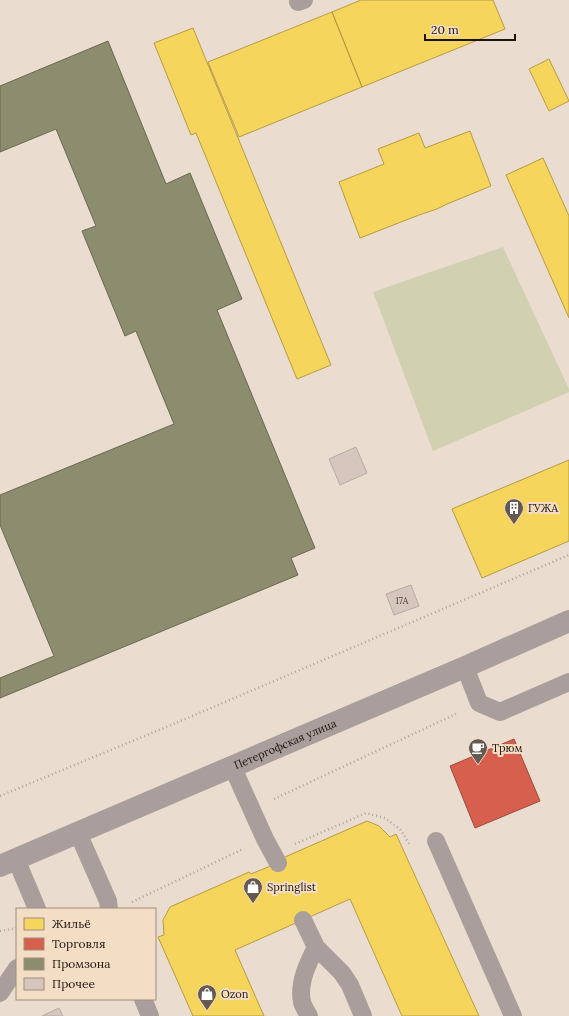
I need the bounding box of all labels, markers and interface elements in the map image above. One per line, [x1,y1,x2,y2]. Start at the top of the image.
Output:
scale bar [425,16,515,42]
text: 20 m [431,22,459,37]
building icon: ГУЖА [503,497,525,525]
place label: ГУЖА [528,501,559,515]
house number: 17А [396,595,409,606]
street label: Петергофская улица [232,716,339,772]
cafe icon: Трюм [467,737,489,765]
place label: Трюм [492,741,523,755]
shop icon: Springlist [242,876,264,904]
place label: Springlist [267,880,317,894]
legend [16,908,156,1000]
text: Жильё [52,916,91,931]
text: Торговля [52,936,105,951]
text: Промзона [52,956,110,971]
text: Прочее [52,976,95,991]
shop icon: Ozon [196,983,218,1011]
place label: Ozon [221,987,249,1001]

